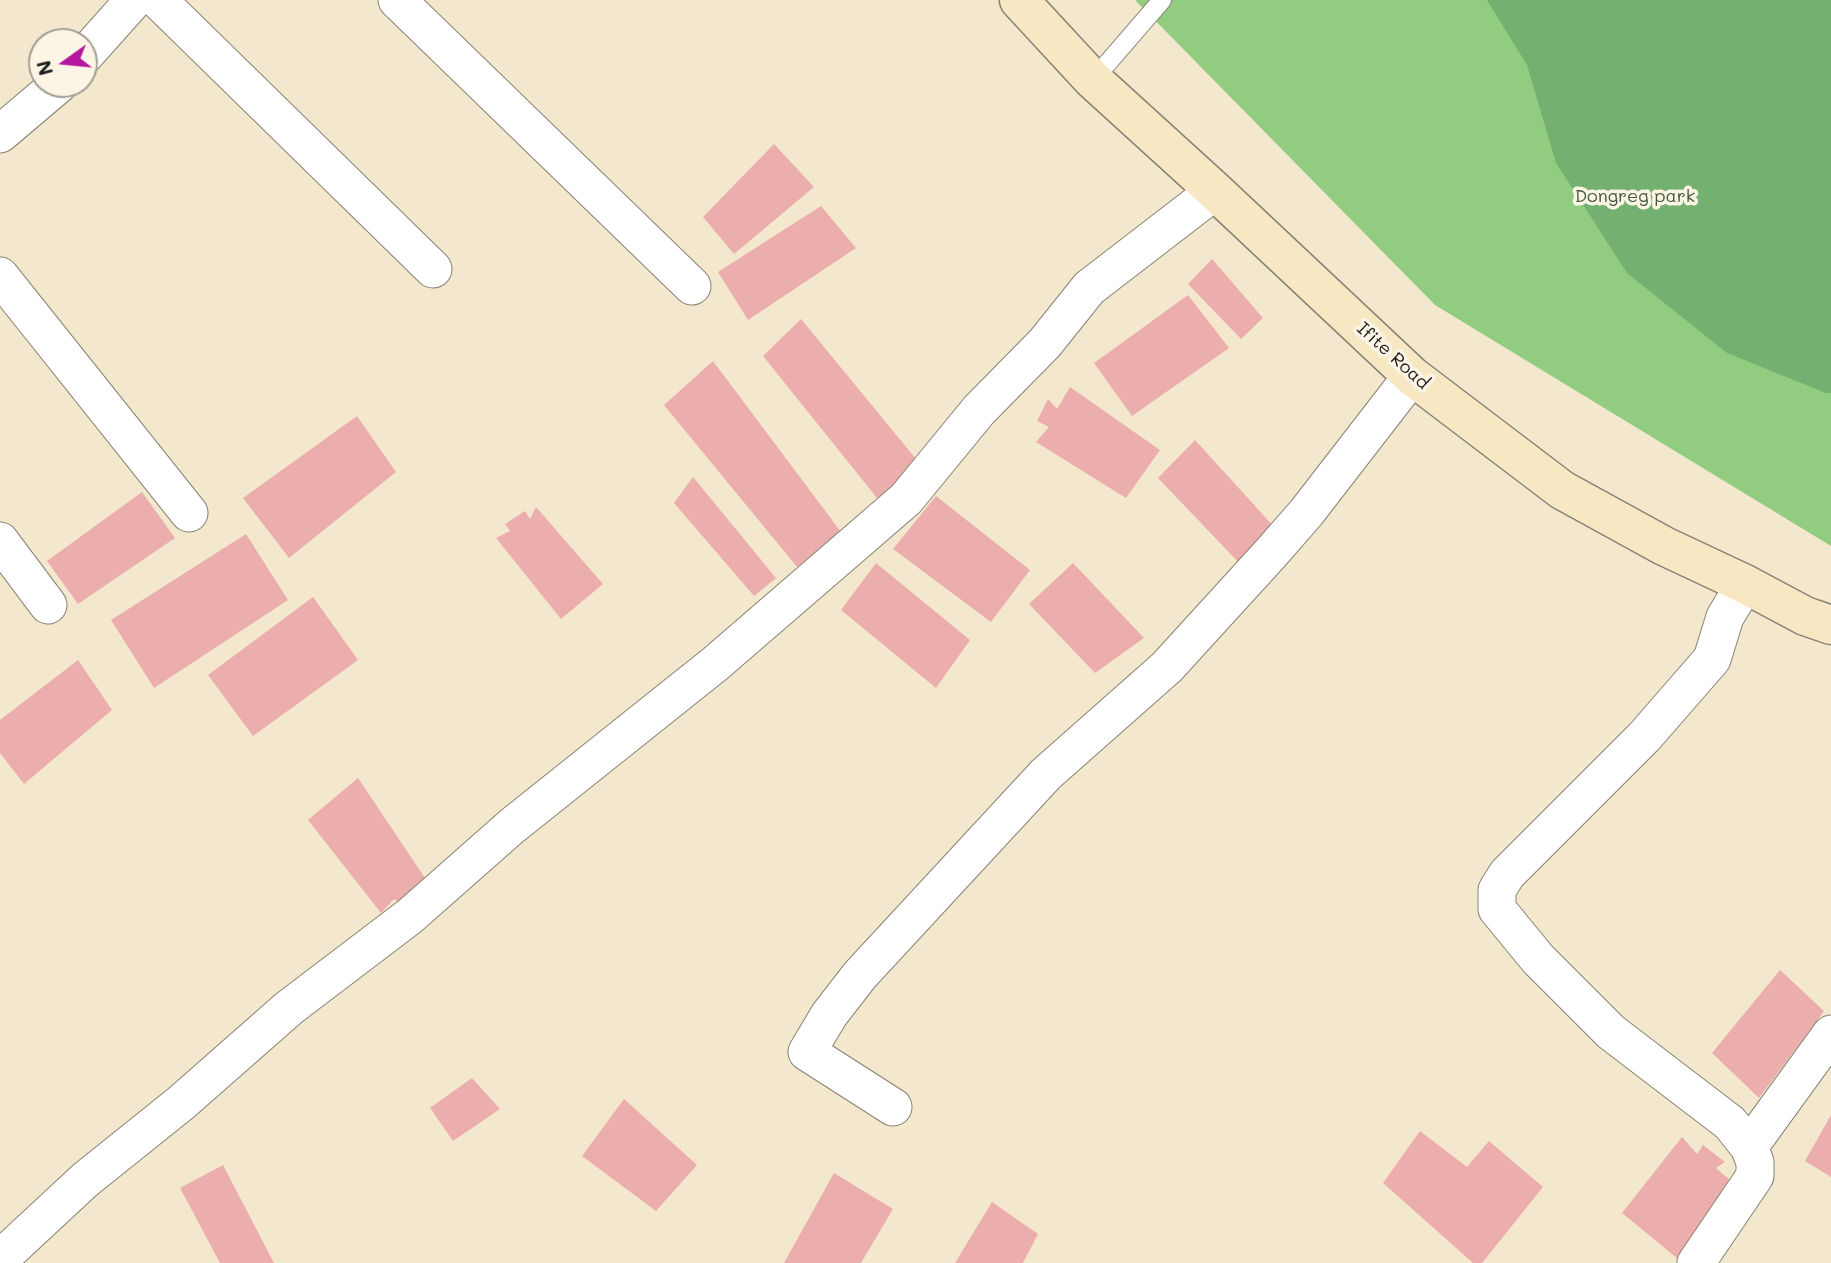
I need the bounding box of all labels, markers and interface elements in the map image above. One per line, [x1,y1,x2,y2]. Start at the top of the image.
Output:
north arrow [28,28,98,98]
text: N [30,58,58,78]
park label: Dongreg park [1575,185,1695,207]
street label: Ifite Road [1352,318,1434,394]

